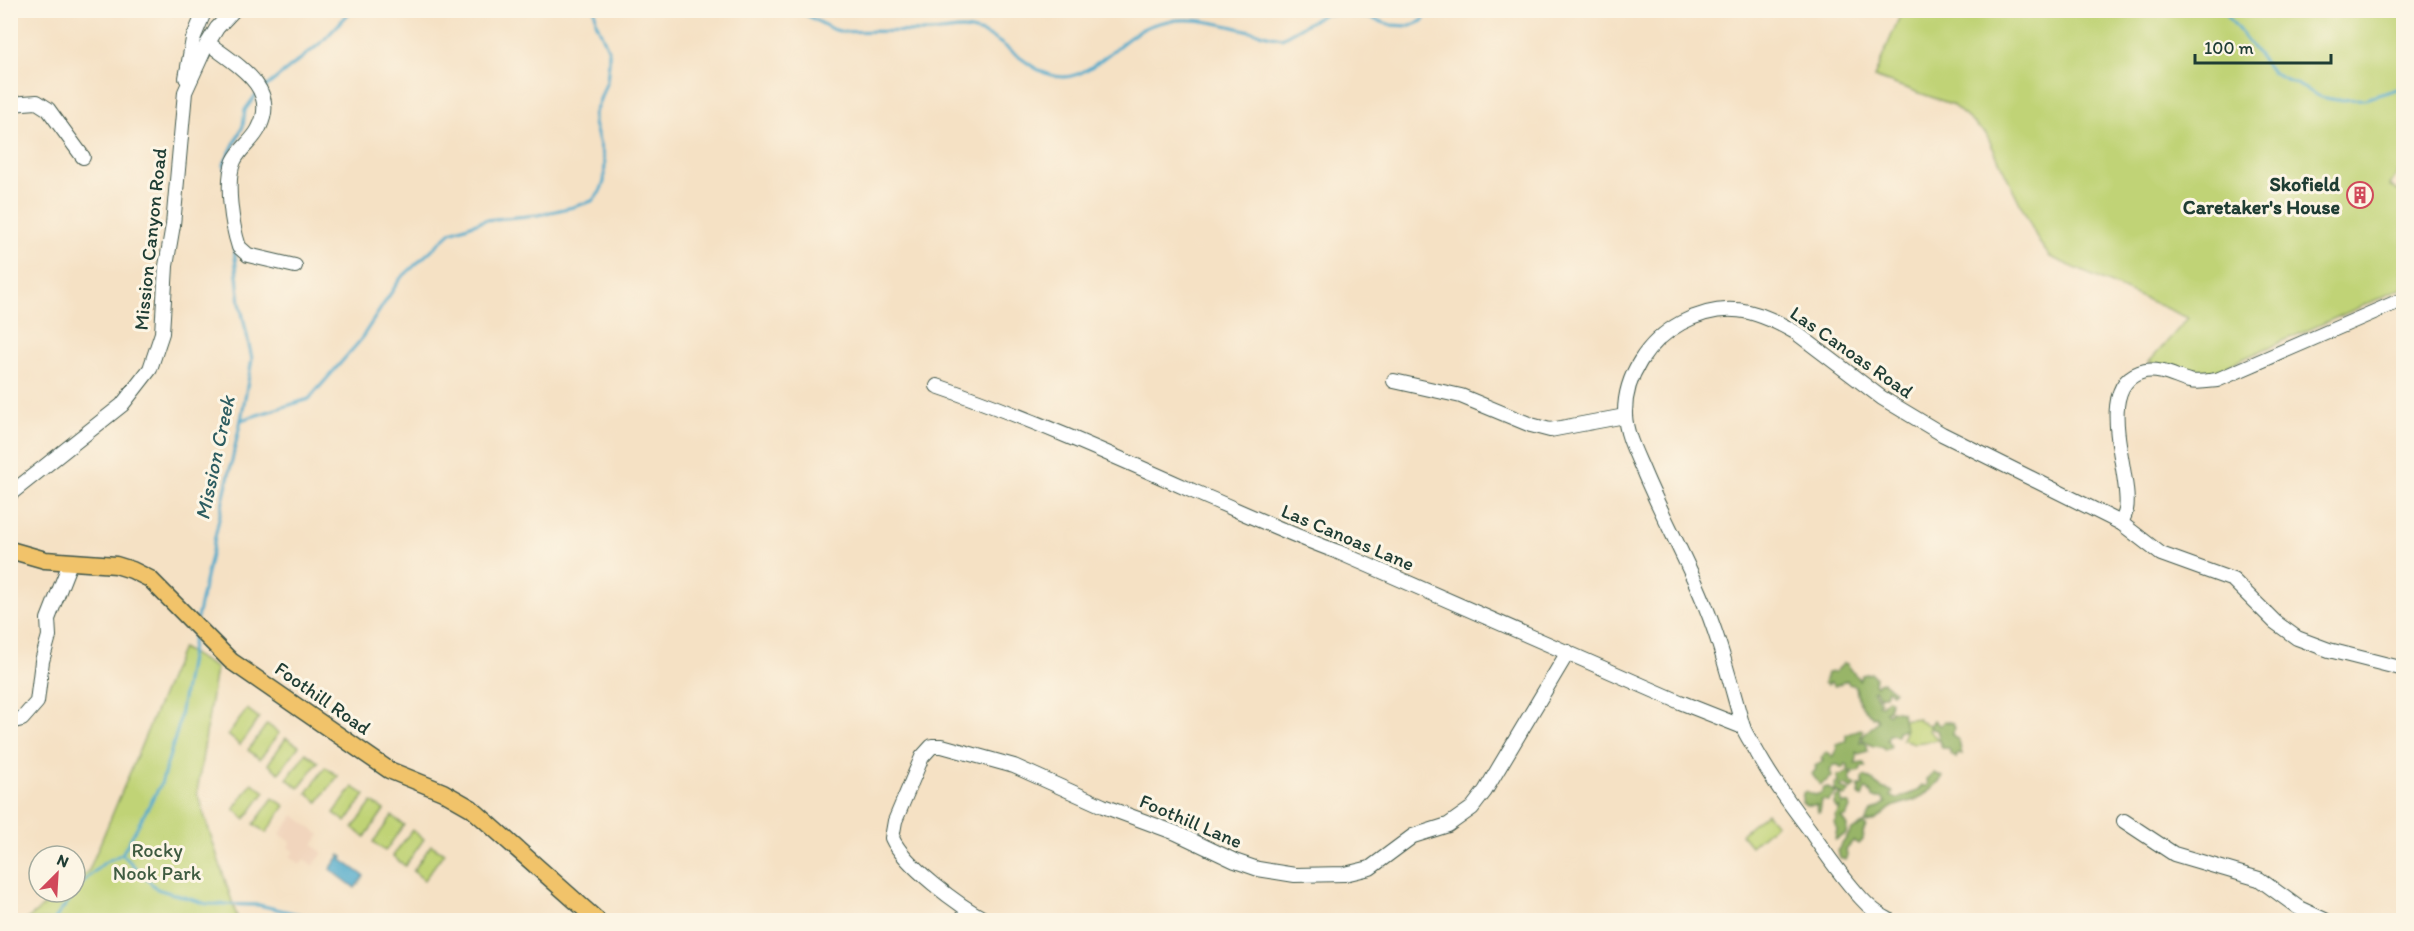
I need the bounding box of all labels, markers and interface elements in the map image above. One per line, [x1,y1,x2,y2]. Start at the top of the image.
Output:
scale bar [2195,27,2332,65]
text: 100 m [2204,37,2254,59]
street label: Mission Canyon Road [128,147,172,331]
place label: Skofield Caretaker's House [2183,172,2340,219]
building icon: Skofield Caretaker's House [2345,180,2375,210]
street label: Las Canoas Road [1786,301,1918,403]
water label: Mission Creek [189,393,240,522]
street label: Las Canoas Lane [1278,498,1418,576]
street label: Foothill Road [270,656,376,740]
street label: Foothill Lane [1136,789,1246,853]
park label: Rocky Nook Park [113,838,202,885]
north arrow [27,844,87,904]
text: N [54,850,72,872]

